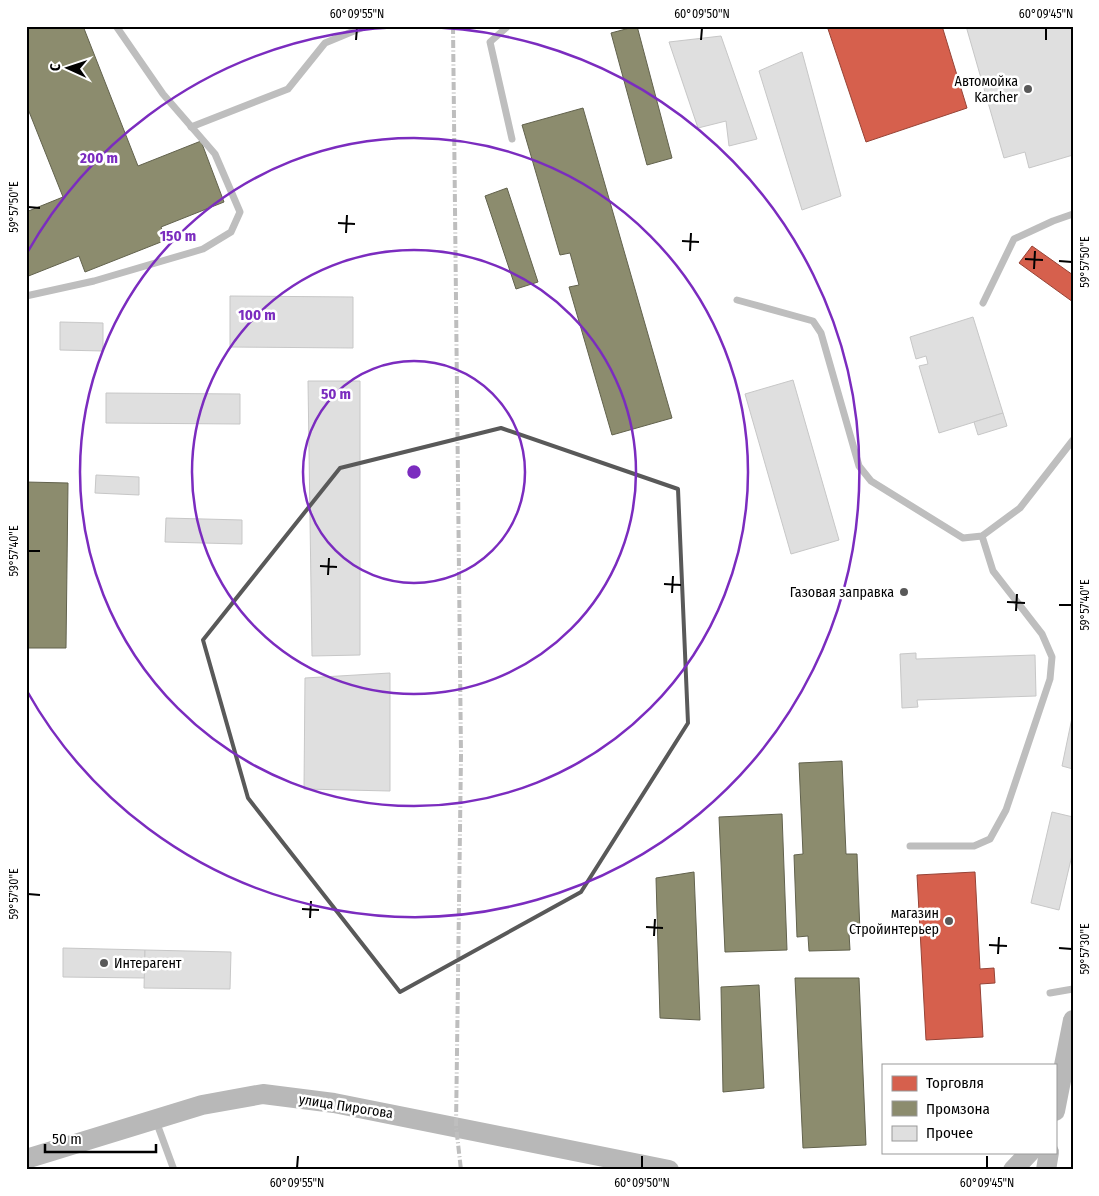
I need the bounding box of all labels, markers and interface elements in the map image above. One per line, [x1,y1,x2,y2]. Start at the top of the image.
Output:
text: 60°09'55"N [330,7,384,21]
text: 60°09'50"N [674,7,730,21]
text: 60°09'45"N [1019,7,1073,21]
north arrow [42,42,92,92]
text: С [47,63,64,71]
place label: Автомойка Karcher [955,73,1018,106]
marker: Автомойка Karcher [1022,83,1034,95]
text: 200 m [79,149,118,167]
text: 59°57'50"E [7,181,21,233]
text: 150 m [160,227,196,245]
text: 59°57'50"E [1078,236,1092,288]
text: 100 m [238,306,276,324]
text: 50 m [321,385,351,403]
centre of rings [405,463,423,481]
text: 59°57'40"E [7,525,21,577]
text: 59°57'40"E [1078,579,1092,631]
place label: Газовая заправка [790,584,894,601]
marker: Газовая заправка [898,586,910,598]
text: 59°57'30"E [7,868,21,920]
place label: магазин Стройинтерьер [849,905,939,938]
marker: магазин Стройинтерьер [943,915,955,927]
text: 59°57'30"E [1078,923,1092,975]
place label: Интерагент [114,955,182,972]
marker: Интерагент [98,957,110,969]
legend [882,1064,1056,1154]
text: Торговля [926,1074,984,1092]
street label: улица Пирогова [298,1091,394,1122]
text: Промзона [926,1100,990,1118]
scale bar [45,1121,156,1153]
text: Прочее [926,1124,973,1142]
text: 50 m [52,1130,82,1148]
text: 60°09'55"N [270,1176,324,1190]
text: 60°09'50"N [614,1176,670,1190]
text: 60°09'45"N [960,1176,1014,1190]

